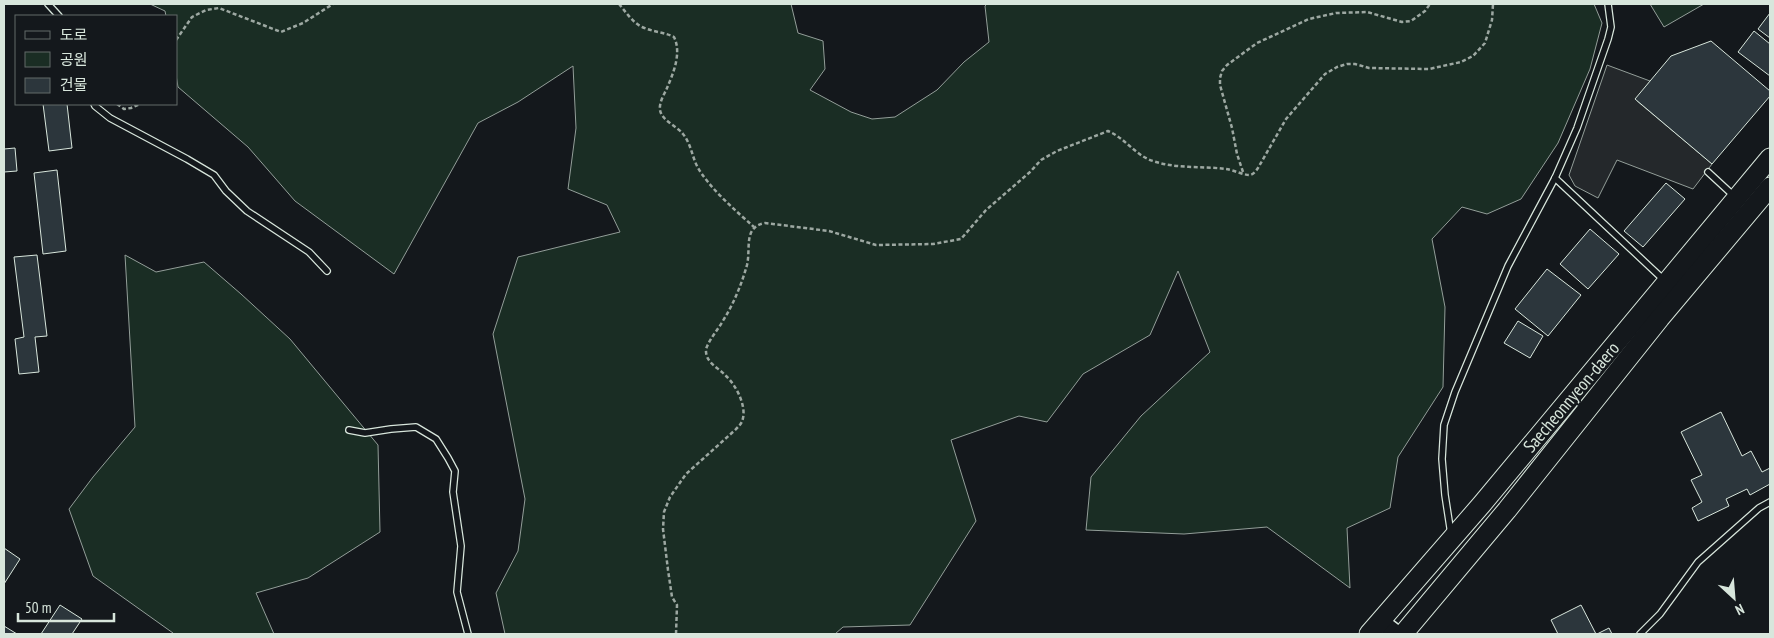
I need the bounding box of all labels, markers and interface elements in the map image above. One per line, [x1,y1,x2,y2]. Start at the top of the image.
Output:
legend [15,15,178,105]
text: 도로 [60,25,88,44]
text: 공원 [60,50,88,69]
text: 건물 [60,75,88,94]
street label: Saecheonnyeon-daero [1518,337,1624,457]
north arrow [1709,573,1759,623]
scale bar [18,590,114,622]
text: 50 m [25,598,51,617]
text: N [1732,600,1747,619]

